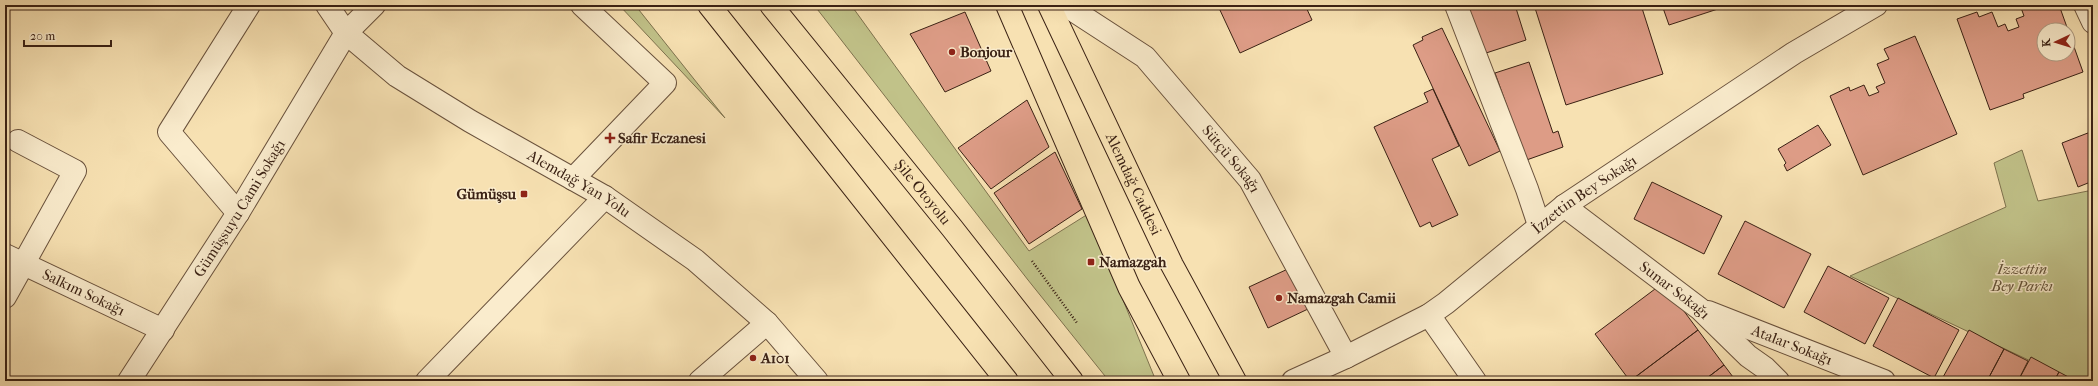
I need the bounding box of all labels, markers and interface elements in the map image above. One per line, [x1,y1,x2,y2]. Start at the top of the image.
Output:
scale bar [24,22,111,48]
north arrow [2036,22,2076,62]
text: 20 m [30,29,55,43]
text: K [2040,37,2053,47]
place label: Bonjour [960,43,1013,61]
marker: Bonjour [947,47,957,57]
street label: Sütçü Sokağı [1198,121,1264,196]
place label: Safir Eczanesi [618,129,707,147]
street label: Alemdağ Caddesi [1101,129,1166,238]
marker: Safir Eczanesi [605,133,615,143]
street label: Gümüşsuyu Cami Sokağı [190,136,289,280]
street label: Alemdağ Yan Yolu [523,146,634,221]
street label: İzzettin Bey Sokağı [1528,151,1640,238]
street label: Şile Otoyolu [891,156,955,229]
place label: Gümüşsu [457,185,516,204]
marker: Gümüşsu [519,189,529,199]
place label: Namazgah [1099,253,1167,271]
marker: Namazgah [1086,257,1096,267]
street label: Sunar Sokağı [1636,257,1714,323]
park label: İzzettin Bey Parkı [1990,260,2053,295]
street label: Salkım Sokağı [40,265,128,320]
place label: Namazgah Camii [1287,289,1397,307]
marker: Namazgah Camii [1274,293,1284,303]
street label: Atalar Sokağı [1748,321,1835,369]
place label: A101 [760,349,790,367]
marker: A101 [748,353,758,363]

